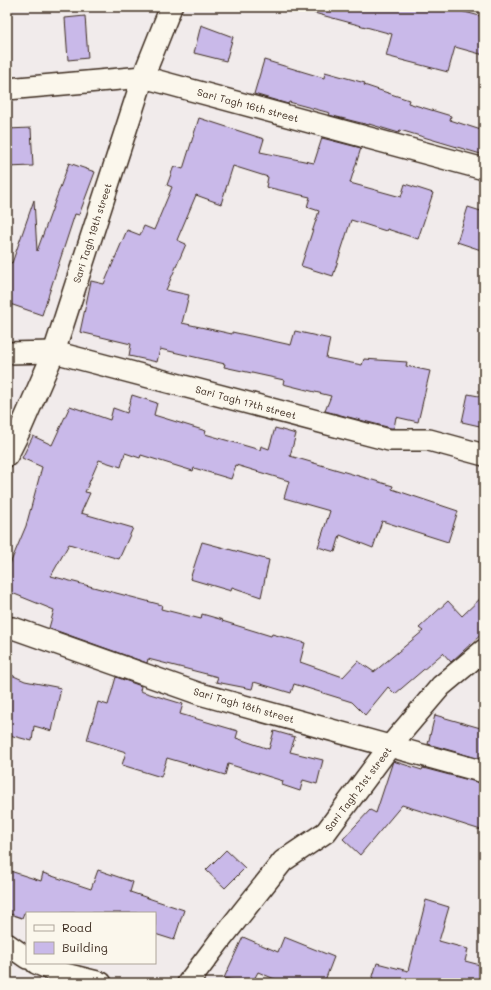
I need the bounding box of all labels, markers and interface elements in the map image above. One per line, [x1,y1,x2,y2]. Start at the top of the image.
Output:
street label: Sari Tagh 16th street [196,85,300,125]
street label: Sari Tagh 19th street [69,181,115,285]
street label: Sari Tagh 17th street [194,382,298,422]
street label: Sari Tagh 18th street [192,684,296,726]
street label: Sari Tagh 21st street [321,744,395,834]
legend [26,912,156,964]
text: Road [62,919,92,935]
text: Building [62,939,108,955]

